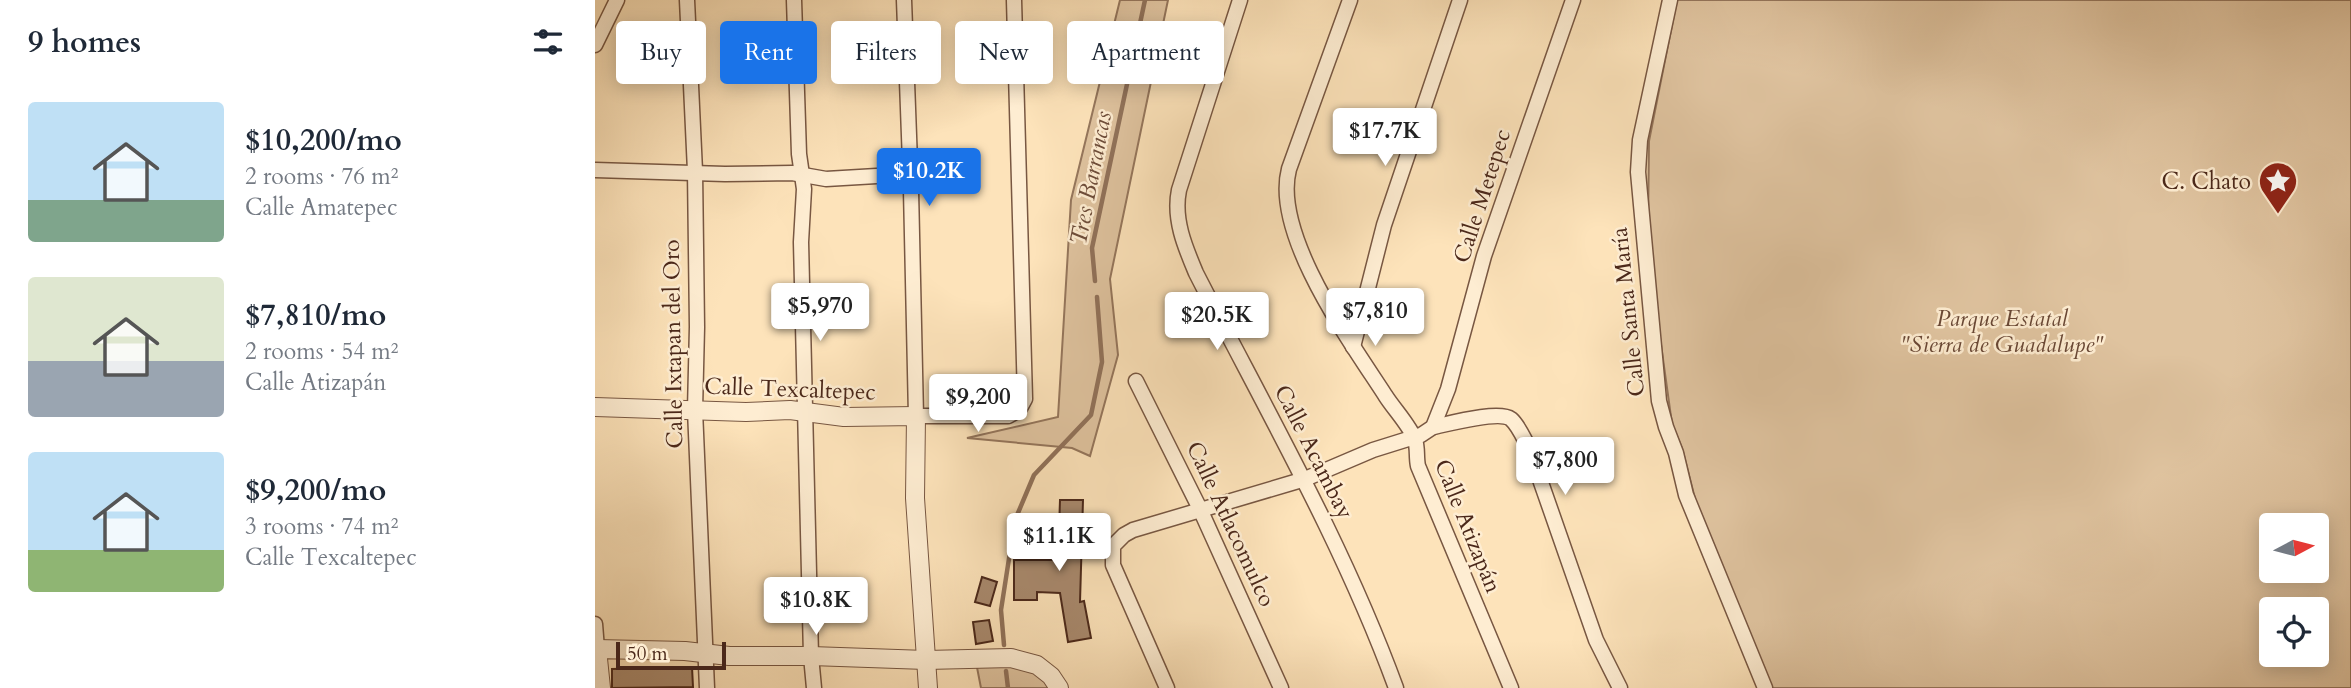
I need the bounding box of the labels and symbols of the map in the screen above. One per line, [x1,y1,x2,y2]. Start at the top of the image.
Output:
water label: Tres Barrancas [1062,108,1120,248]
pin: $17.7K [1328,108,1442,168]
street label: Calle Metepec [1446,125,1518,267]
pin: $10.2K [872,148,986,208]
place icon: C. Chato [2257,160,2299,215]
place label: C. Chato [2162,166,2251,197]
street label: Calle Santa María [1604,226,1652,398]
street label: Calle Ixtapan del Oro [656,239,690,449]
pin: $5,970 [763,284,877,343]
pin: $7,810 [1318,288,1432,348]
pin: $20.5K [1160,292,1274,352]
park label: Parque Estatal "Sierra de Guadalupe" [1901,303,2104,360]
street label: Calle Texcaltepec [704,371,876,407]
pin: $9,200 [921,374,1035,434]
street label: Calle Acambay [1267,380,1361,524]
street label: Calle Atlacomulco [1179,436,1283,612]
pin: $7,800 [1508,438,1622,497]
street label: Calle Atizapán [1427,455,1509,597]
north arrow [2259,513,2329,583]
pin: $11.1K [1002,514,1116,573]
pin: $10.8K [759,578,873,637]
scale bar [616,639,726,671]

